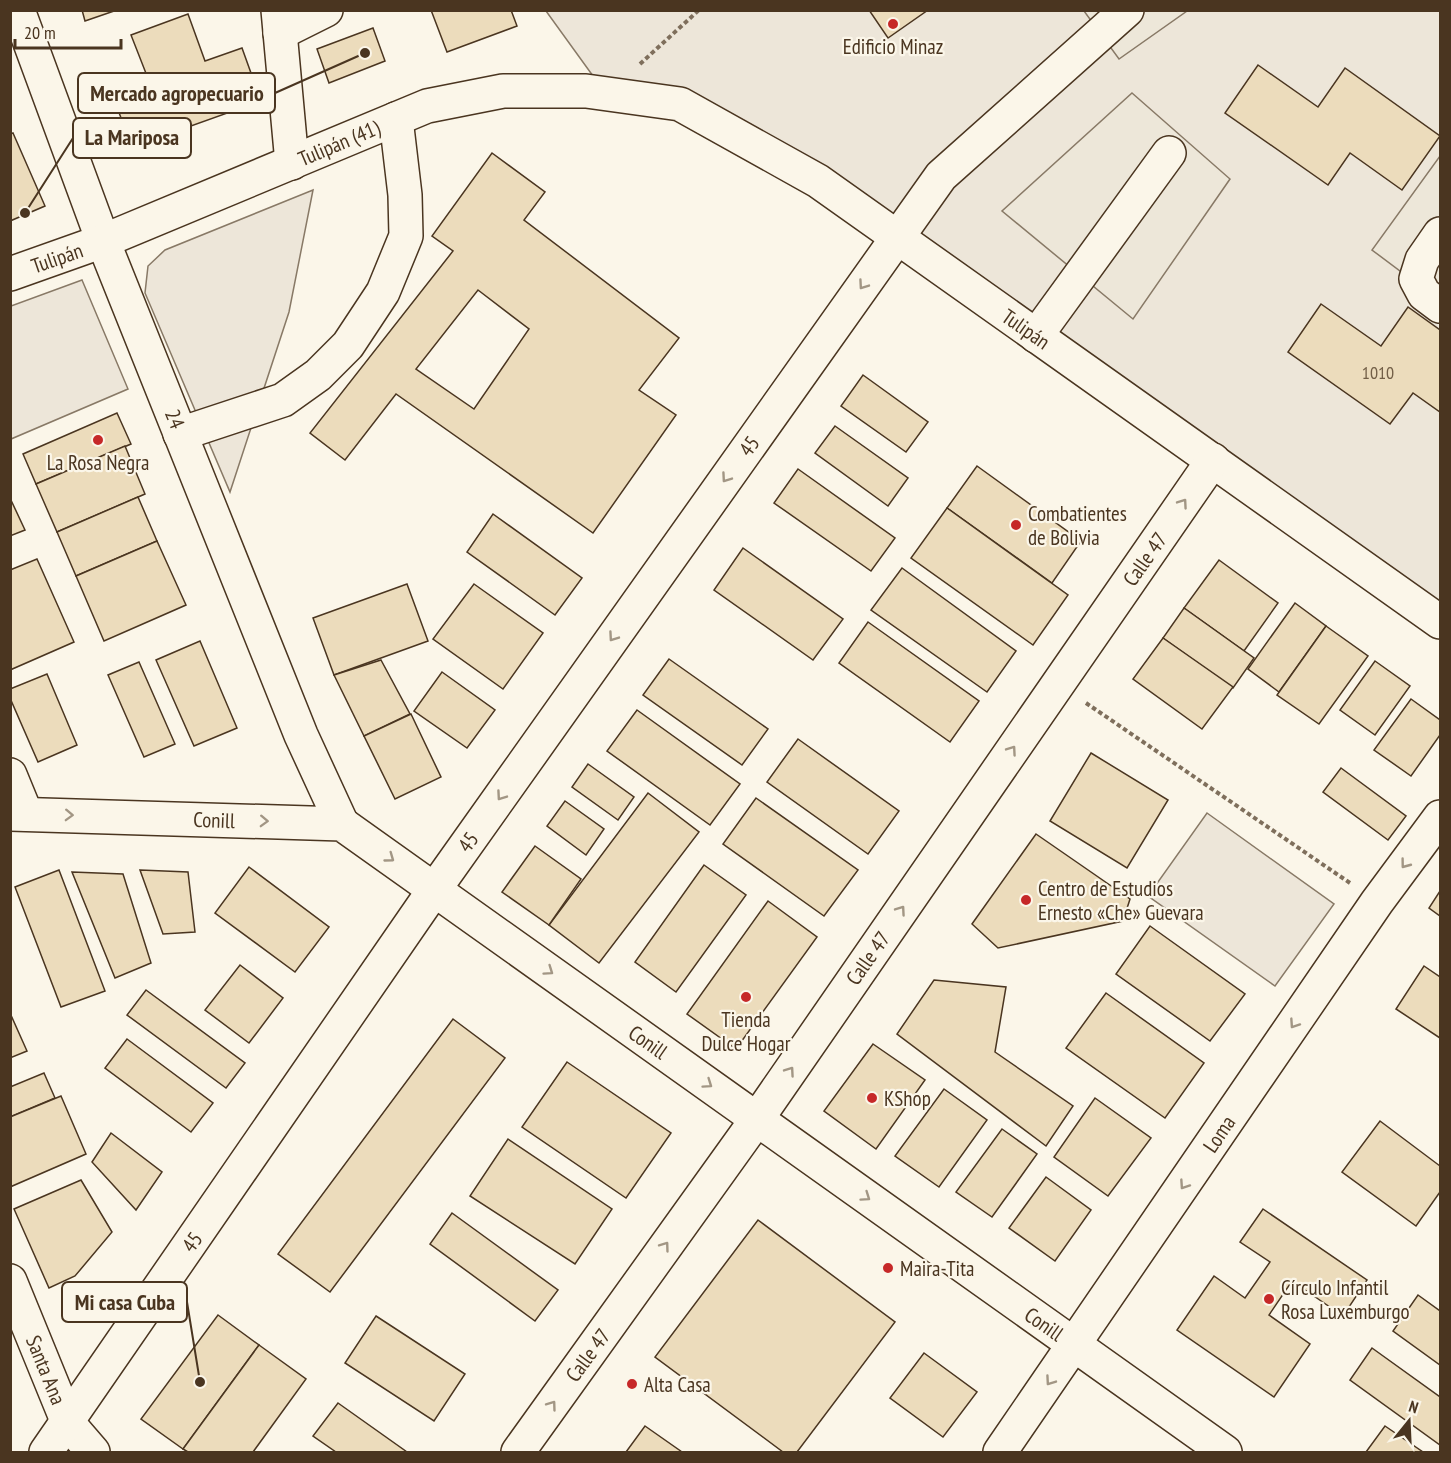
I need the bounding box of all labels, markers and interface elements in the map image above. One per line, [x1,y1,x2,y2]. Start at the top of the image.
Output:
scale bar [15,12,122,50]
marker: Edificio Minaz [886,17,900,31]
text: 20 m [24,21,56,44]
place label: Edificio Minaz [843,33,943,60]
callout: Mercado agropecuario [78,73,275,113]
text: Mercado agropecuario [90,79,264,107]
street label: Tulipán (41) [294,114,384,172]
callout: La Mariposa [73,118,191,158]
text: La Mariposa [85,123,179,151]
street label: Tulipán [28,237,86,279]
one-way arrow [859,278,870,289]
street label: Tulipán [997,303,1055,355]
house number: 1010 [1362,361,1394,384]
street label: 24 [159,405,191,433]
street label: 45 [733,431,765,461]
marker: La Rosa Negra [91,433,105,447]
place label: La Rosa Negra [47,449,149,476]
one-way arrow [722,472,733,483]
one-way arrow [1176,499,1187,510]
place label: Combatientes de Bolivia [1028,500,1127,551]
marker: Combatientes de Bolivia [1009,518,1023,532]
street label: Calle 47 [1117,527,1173,591]
one-way arrow [609,631,620,642]
one-way arrow [1005,746,1016,757]
one-way arrow [497,790,508,801]
street label: Conill [193,806,235,834]
one-way arrow [64,809,73,821]
one-way arrow [259,815,268,828]
street label: 45 [452,827,484,857]
one-way arrow [383,851,394,862]
one-way arrow [1402,857,1413,868]
place label: Centro de Estudios Ernesto «Che» Guevara [1038,875,1204,926]
marker: Centro de Estudios Ernesto «Che» Guevara [1019,893,1033,907]
one-way arrow [894,906,905,917]
street label: Calle 47 [840,926,896,990]
one-way arrow [542,964,553,975]
marker: Tienda Dulce Hogar [739,990,753,1004]
place label: Tienda Dulce Hogar [702,1006,791,1057]
one-way arrow [1290,1017,1301,1028]
street label: Conill [623,1019,673,1065]
one-way arrow [783,1066,794,1077]
one-way arrow [701,1077,712,1088]
place label: KShop [884,1085,931,1112]
marker: KShop [865,1091,879,1105]
street label: Loma [1197,1110,1241,1158]
one-way arrow [1180,1178,1191,1189]
one-way arrow [860,1190,871,1201]
street label: 45 [176,1227,208,1257]
one-way arrow [658,1242,669,1253]
place label: Maira-Tita [900,1255,974,1282]
marker: Maira-Tita [881,1261,895,1275]
place label: Círculo Infantil Rosa Luxemburgo [1281,1274,1410,1325]
callout: Mi casa Cuba [62,1282,187,1322]
text: Mi casa Cuba [75,1288,175,1316]
marker: Círculo Infantil Rosa Luxemburgo [1262,1292,1276,1306]
street label: Conill [1019,1301,1069,1347]
street label: Calle 47 [560,1323,616,1387]
street label: Santa Ana [20,1331,72,1409]
place label: Alta Casa [644,1371,711,1398]
one-way arrow [1046,1374,1057,1385]
marker: Alta Casa [625,1377,639,1391]
north arrow [1379,1391,1439,1451]
text: N [1406,1396,1421,1418]
one-way arrow [545,1400,556,1411]

